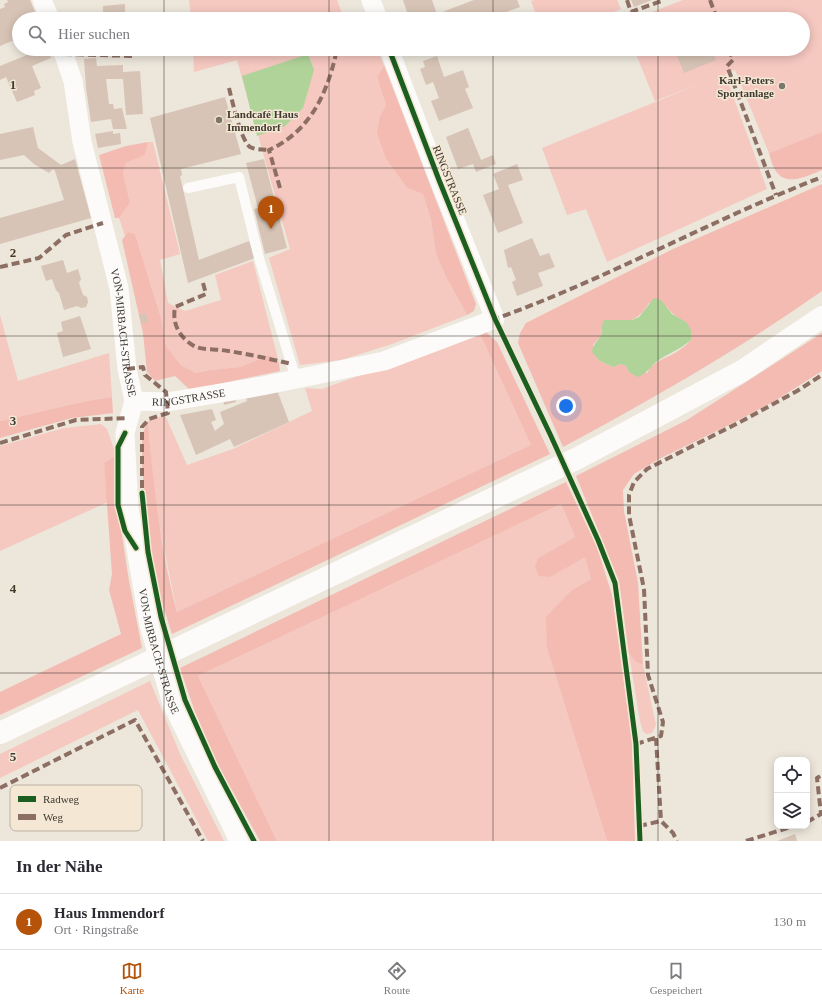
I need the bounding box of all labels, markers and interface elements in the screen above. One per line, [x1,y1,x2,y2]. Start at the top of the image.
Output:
search box [12,12,810,56]
icon: search [26,23,48,45]
text: Hier suchen [58,26,130,42]
place label: Karl-Peters Sportanlage [717,74,775,99]
text: 1 [10,77,16,92]
marker: Karl-Peters Sportanlage [777,81,787,91]
place label: Landcafé Haus Immendorf [227,108,299,133]
marker: Landcafé Haus Immendorf [214,115,224,125]
street label: RINGSTRASSE [431,143,470,217]
pin: 1 [258,196,284,229]
text: 2 [10,245,16,260]
street label: VON-MIRBACH-STRASSE [108,267,139,398]
street label: RINGSTRASSE [152,386,226,408]
your location [556,396,576,416]
text: 3 [10,413,17,428]
text: 4 [10,581,17,596]
street label: VON-MIRBACH-STRASSE [137,587,182,716]
text: 5 [10,749,17,764]
map controls [774,757,810,829]
button: locate [774,757,810,793]
legend [10,785,142,831]
text: Radweg [43,793,80,805]
button: layers [774,793,810,829]
text: Weg [43,811,63,823]
text: In der Nähe [16,857,103,876]
text: Haus Immendorf [54,905,164,921]
text: 1 [26,914,32,929]
text: 130 m [773,914,806,929]
text: Ort · Ringstraße [54,922,138,937]
tab: Karte [120,960,144,996]
tab: Route [384,960,410,996]
tab: Gespeichert [650,960,702,996]

